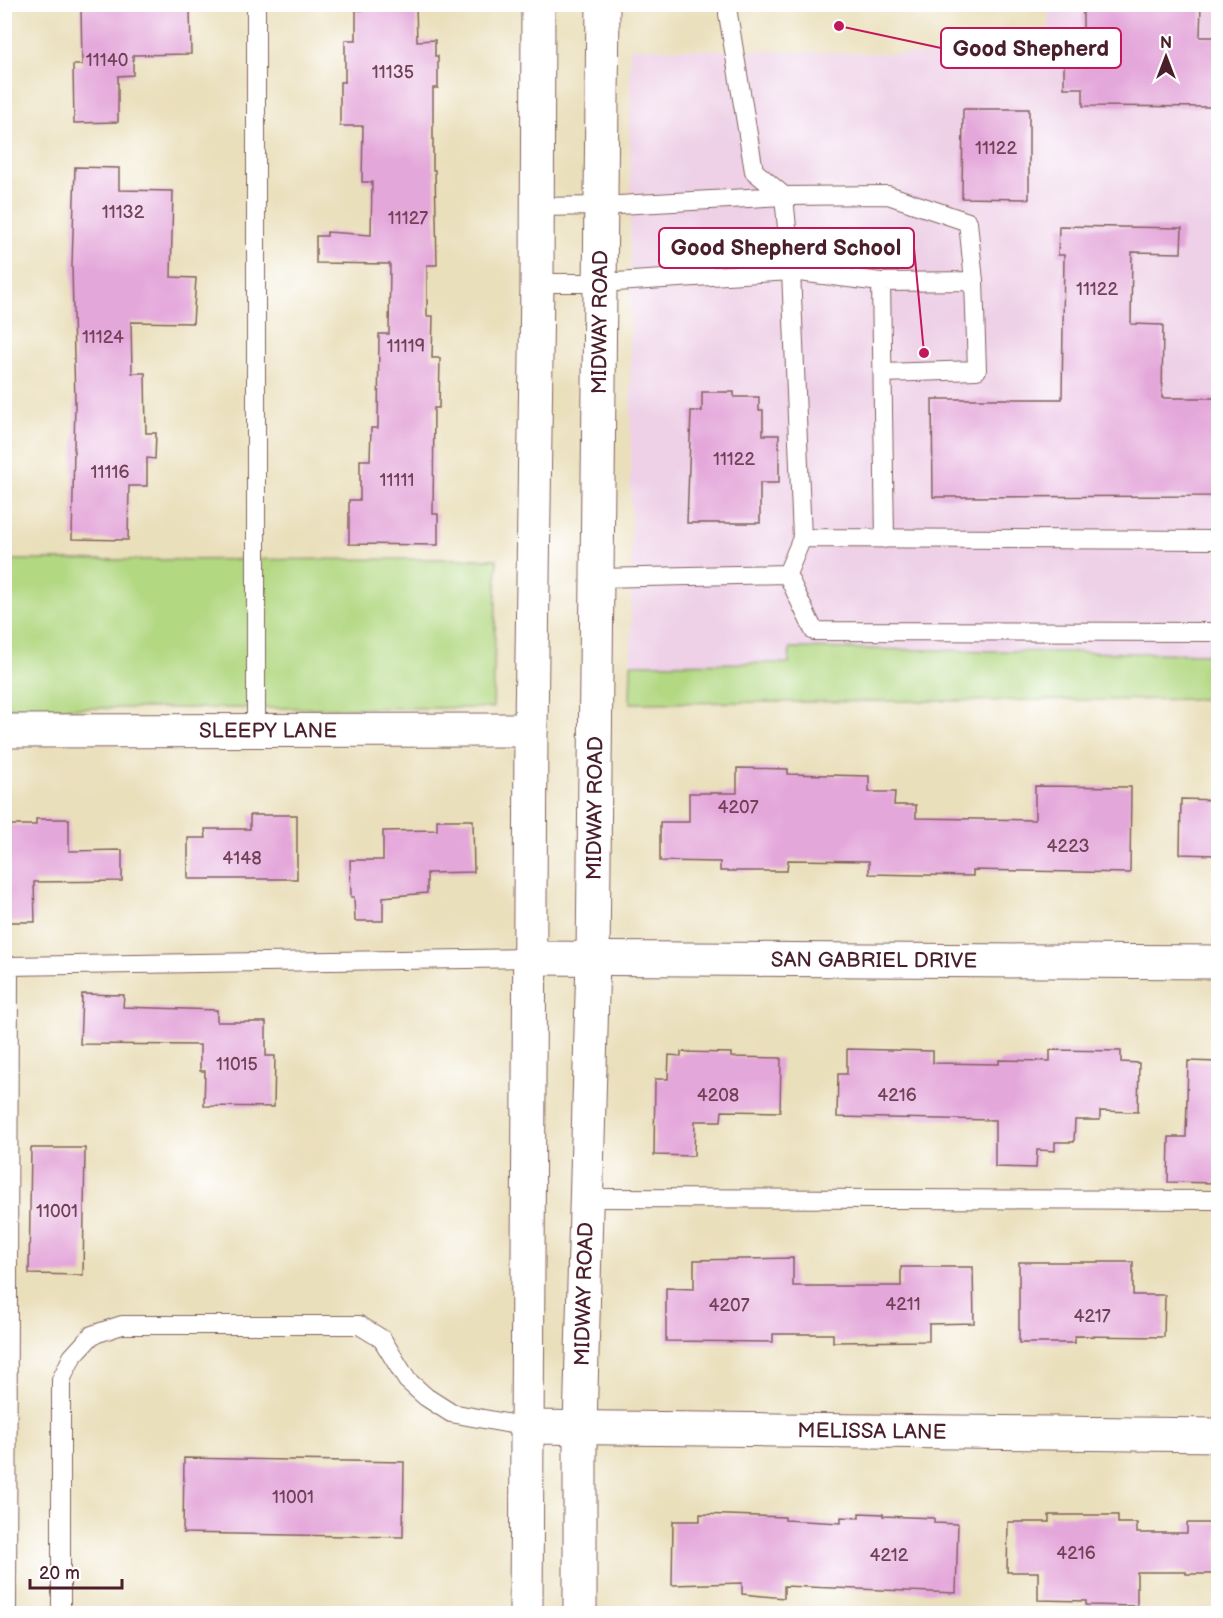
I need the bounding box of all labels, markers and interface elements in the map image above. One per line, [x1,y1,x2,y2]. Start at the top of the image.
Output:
north arrow [1136,27,1196,87]
callout: Good Shepherd [941,28,1121,68]
text: N [1160,34,1172,53]
text: Good Shepherd [953,36,1109,63]
house number: 11140 [86,50,128,71]
house number: 11135 [372,62,414,83]
house number: 11122 [975,138,1017,159]
house number: 11132 [102,202,145,223]
house number: 11127 [388,208,428,229]
callout: Good Shepherd School [659,228,914,268]
text: Good Shepherd School [671,235,901,262]
street label: MIDWAY ROAD [587,250,613,394]
house number: 11122 [1076,279,1118,300]
house number: 11124 [82,327,124,348]
house number: 11119 [387,336,425,357]
house number: 11122 [713,449,755,470]
house number: 11116 [91,462,129,483]
house number: 11111 [380,470,414,491]
street label: SLEEPY LANE [199,718,337,744]
street label: MIDWAY ROAD [582,736,608,880]
house number: 4207 [717,797,759,818]
house number: 4223 [1047,836,1089,857]
house number: 4148 [222,848,262,869]
street label: SAN GABRIEL DRIVE [771,947,977,974]
house number: 11015 [216,1054,258,1075]
house number: 4208 [697,1085,739,1106]
house number: 4216 [877,1085,917,1106]
house number: 11001 [36,1201,78,1222]
street label: MIDWAY ROAD [570,1222,599,1366]
house number: 4211 [885,1294,921,1315]
house number: 4207 [708,1295,750,1316]
house number: 4217 [1073,1306,1111,1327]
street label: MELISSA LANE [797,1418,947,1445]
house number: 11001 [272,1487,314,1508]
house number: 4216 [1056,1543,1096,1564]
house number: 4212 [870,1545,909,1566]
scale bar [30,1552,122,1590]
text: 20 m [39,1563,80,1584]

